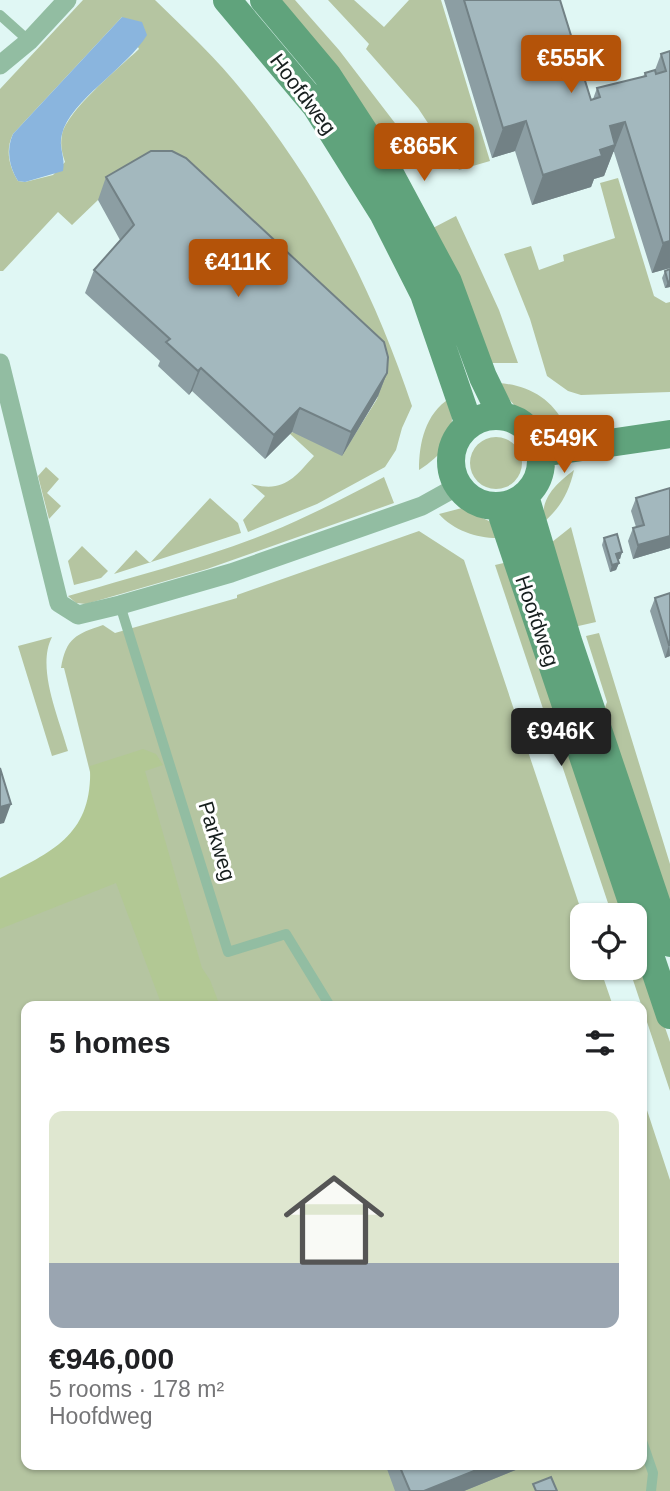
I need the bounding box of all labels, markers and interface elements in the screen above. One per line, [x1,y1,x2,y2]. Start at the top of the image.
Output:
pin: €555K [522,36,620,95]
text: €555K [537,45,605,71]
street label: Hoofdweg [266,49,341,138]
pin: €865K [375,124,473,183]
text: €865K [390,133,458,159]
pin: €411K [189,240,287,299]
text: €411K [205,249,271,275]
pin: €549K [515,416,613,475]
text: €549K [530,425,598,451]
street label: Hoofdweg [511,572,564,669]
pin: €946K [512,708,610,768]
text: €946K [527,718,595,744]
street label: Parkweg [195,798,240,883]
map controls [570,903,647,980]
button: locate [570,903,647,980]
icon: filters [581,1024,619,1062]
text: 5 homes [49,1026,171,1059]
icon: home [271,1157,397,1283]
text: €946,000 [49,1342,174,1375]
text: 5 rooms · 178 m² [49,1376,224,1402]
text: Hoofdweg [49,1403,153,1429]

